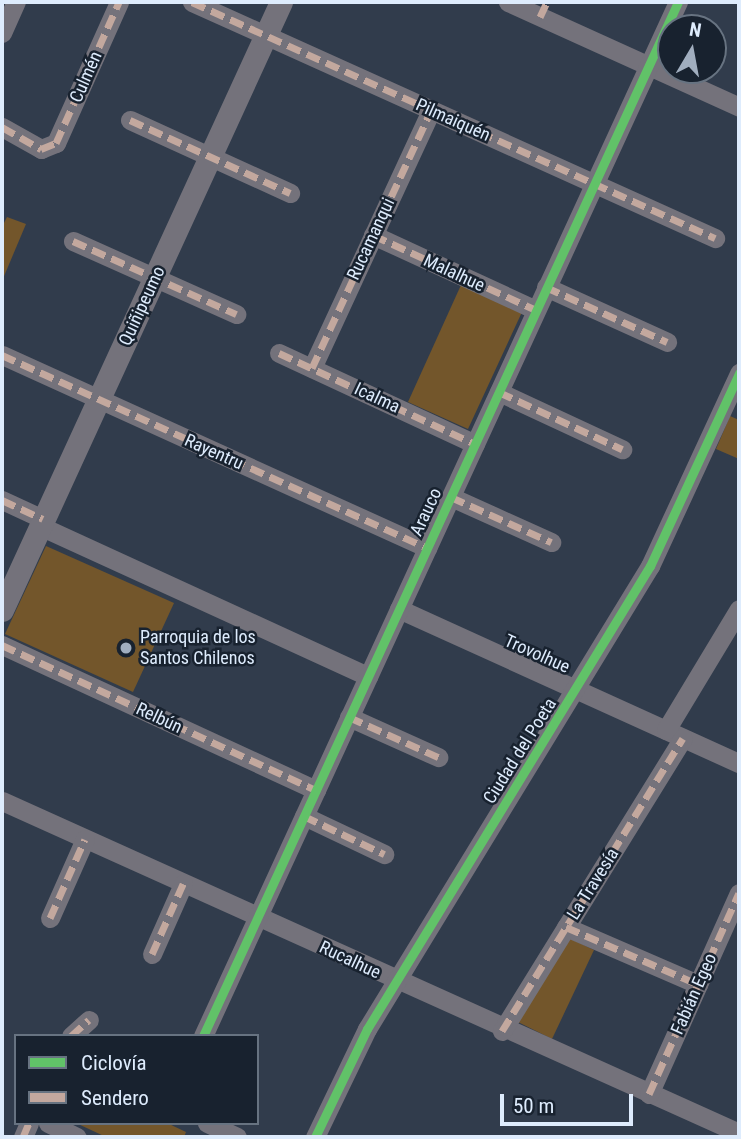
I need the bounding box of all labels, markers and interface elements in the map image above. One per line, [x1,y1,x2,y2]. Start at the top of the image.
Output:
north arrow [657,14,727,84]
text: N [688,17,703,42]
street label: Culmén [65,48,107,106]
street label: Pilmaiquén [412,94,494,146]
street label: Rucamanqui [343,195,399,283]
street label: Malalhue [420,249,488,297]
street label: Quiñipeumo [114,263,170,349]
street label: Icalma [351,378,403,418]
street label: Rayentru [181,430,247,474]
street label: Arauco [406,485,446,539]
place label: Parroquia de los Santos Chilenos [140,627,256,670]
street label: Trovolhue [501,630,573,678]
marker: Parroquia de los Santos Chilenos [118,640,134,656]
street label: Ciudad del Poeta [479,694,561,808]
street label: Relbún [132,698,186,738]
street label: La Travesía [562,844,624,924]
street label: Rucalhue [316,936,384,984]
street label: Fabián Egeo [667,950,721,1038]
legend [14,1034,259,1125]
text: Ciclovía [81,1051,147,1075]
scale bar [503,1080,636,1124]
text: Sendero [81,1086,149,1110]
text: 50 m [513,1094,554,1118]

